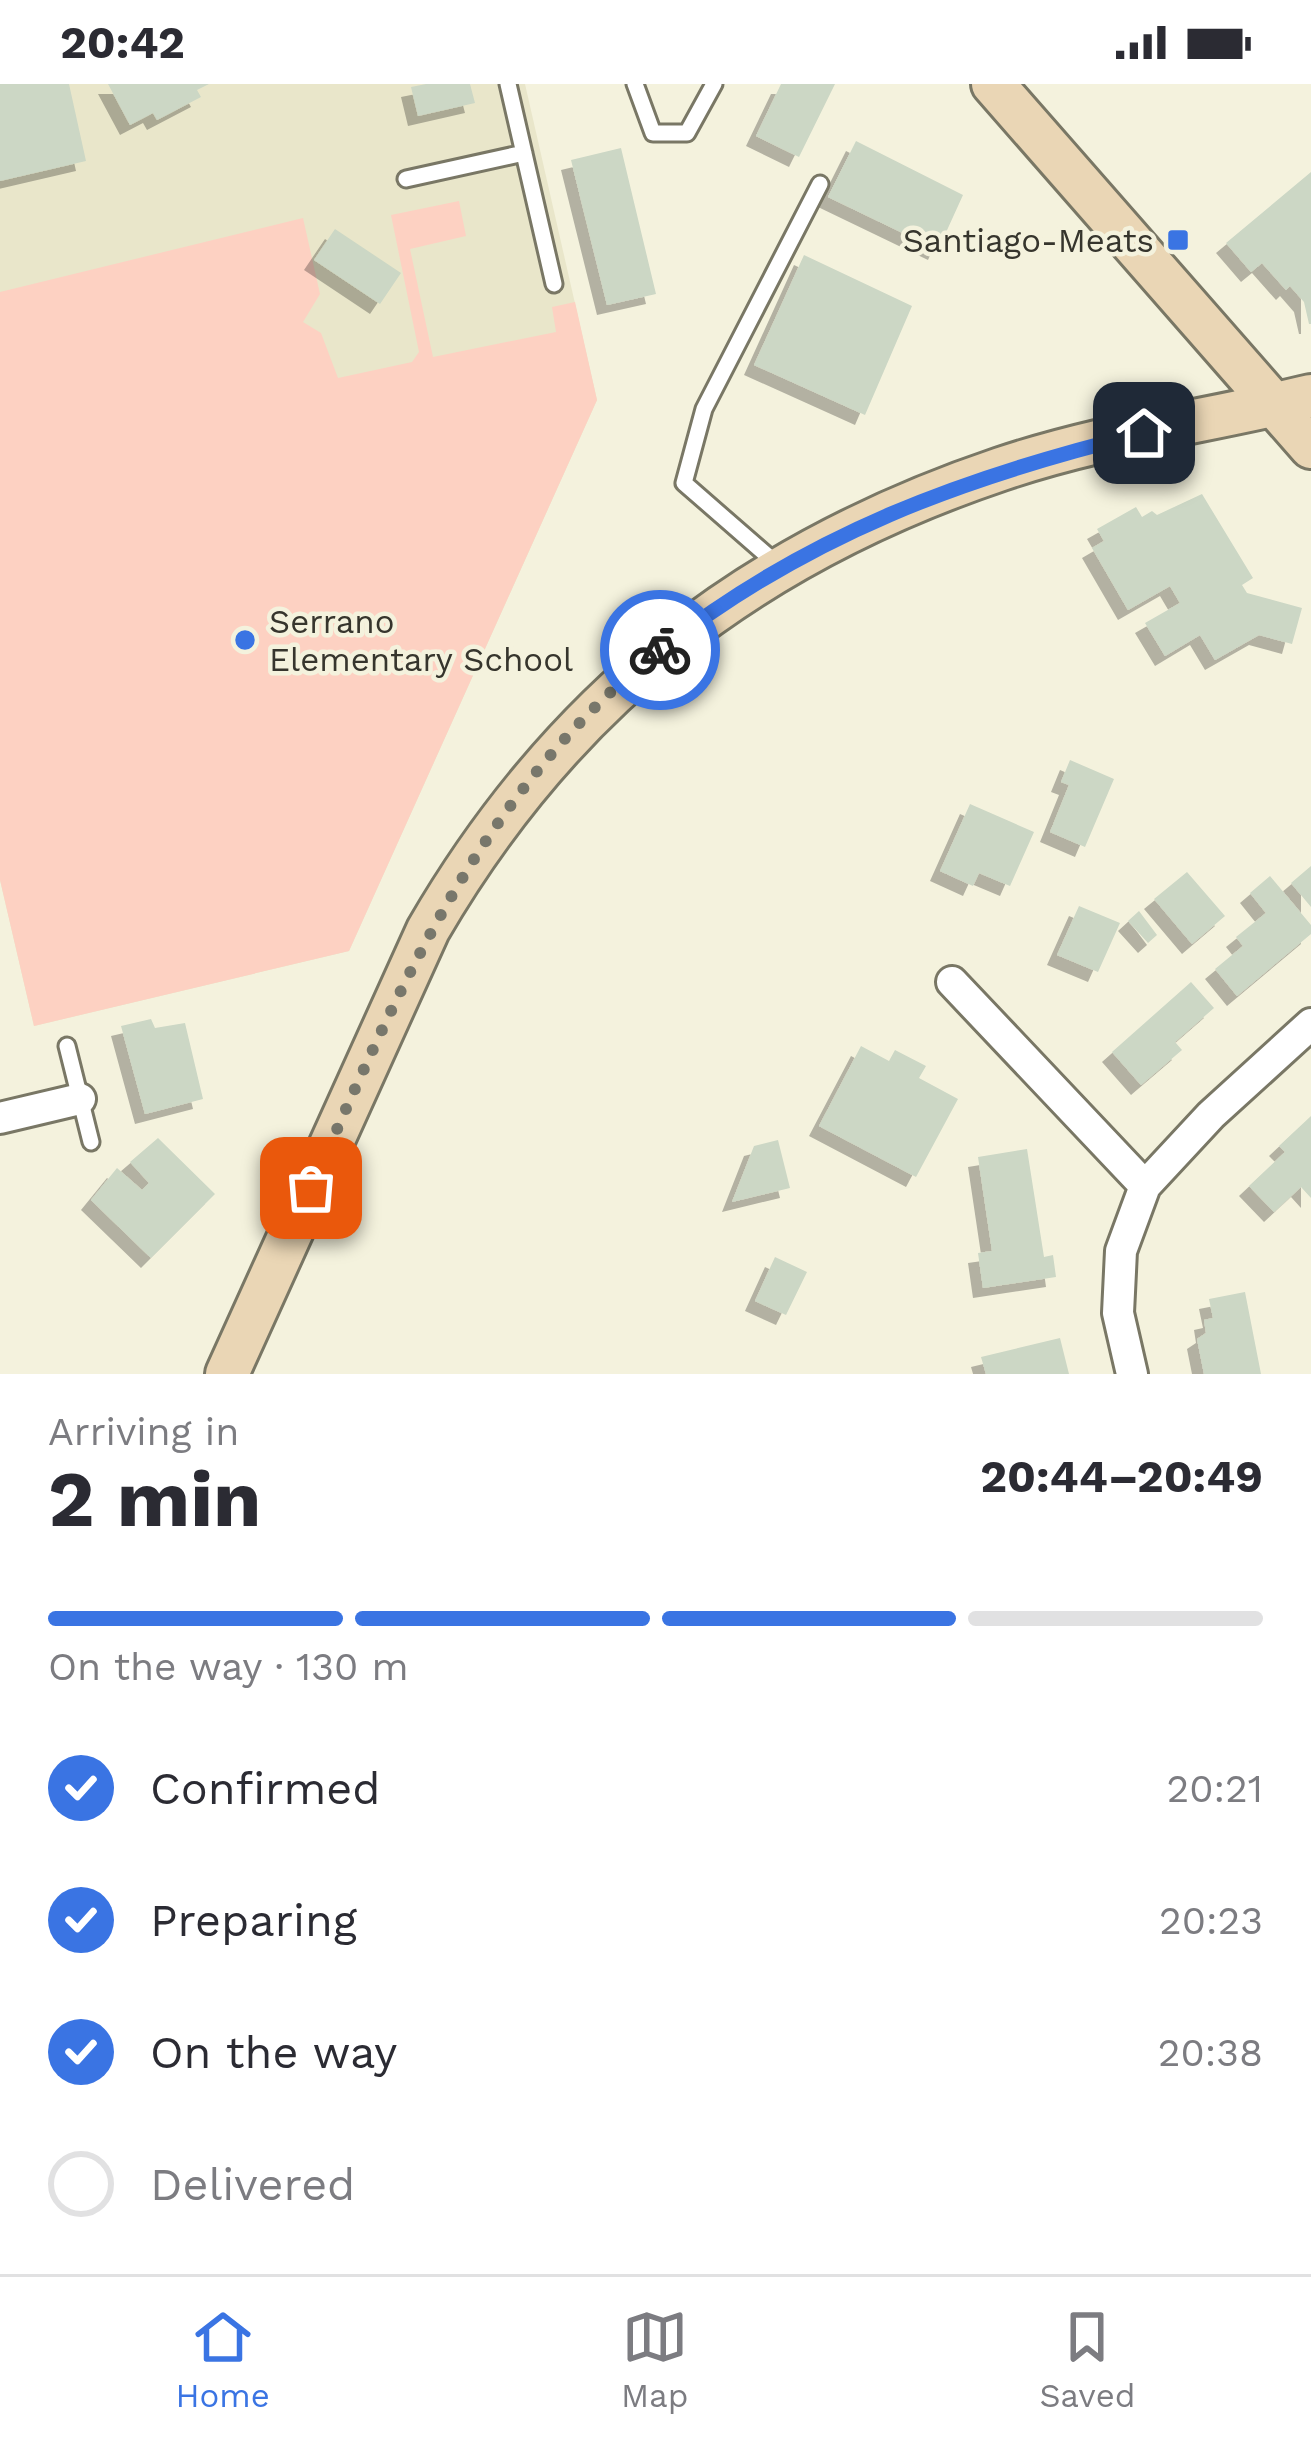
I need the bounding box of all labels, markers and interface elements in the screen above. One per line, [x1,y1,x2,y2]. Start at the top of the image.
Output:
text: 20:42 [60,16,185,69]
place label: Santiago-Meats [903,221,1154,260]
marker: Santiago-Meats [1165,227,1191,253]
pin [1093,382,1195,484]
icon: home [1111,400,1177,466]
courier [600,590,720,710]
place label: Serrano Elementary School [269,602,573,679]
icon: bike [627,617,693,683]
marker: Serrano Elementary School [232,627,258,653]
pin [260,1137,362,1239]
icon: bag [278,1155,344,1221]
text: Arriving in [48,1409,239,1454]
text: 20:44–20:49 [980,1450,1263,1503]
text: 2 min [48,1453,261,1545]
text: On the way · 130 m [48,1644,409,1689]
icon: check [48,1755,114,1821]
text: Confirmed [150,1762,381,1815]
text: 20:21 [1167,1766,1263,1811]
icon: check [48,1887,114,1953]
text: Preparing [150,1894,357,1947]
text: 20:23 [1159,1898,1263,1943]
icon: check [48,2019,114,2085]
text: On the way [150,2026,397,2079]
text: 20:38 [1158,2030,1263,2075]
text: Delivered [150,2158,355,2211]
tab: Home [176,2304,270,2415]
tab: Map [621,2304,688,2415]
tab: Saved [1040,2304,1135,2415]

